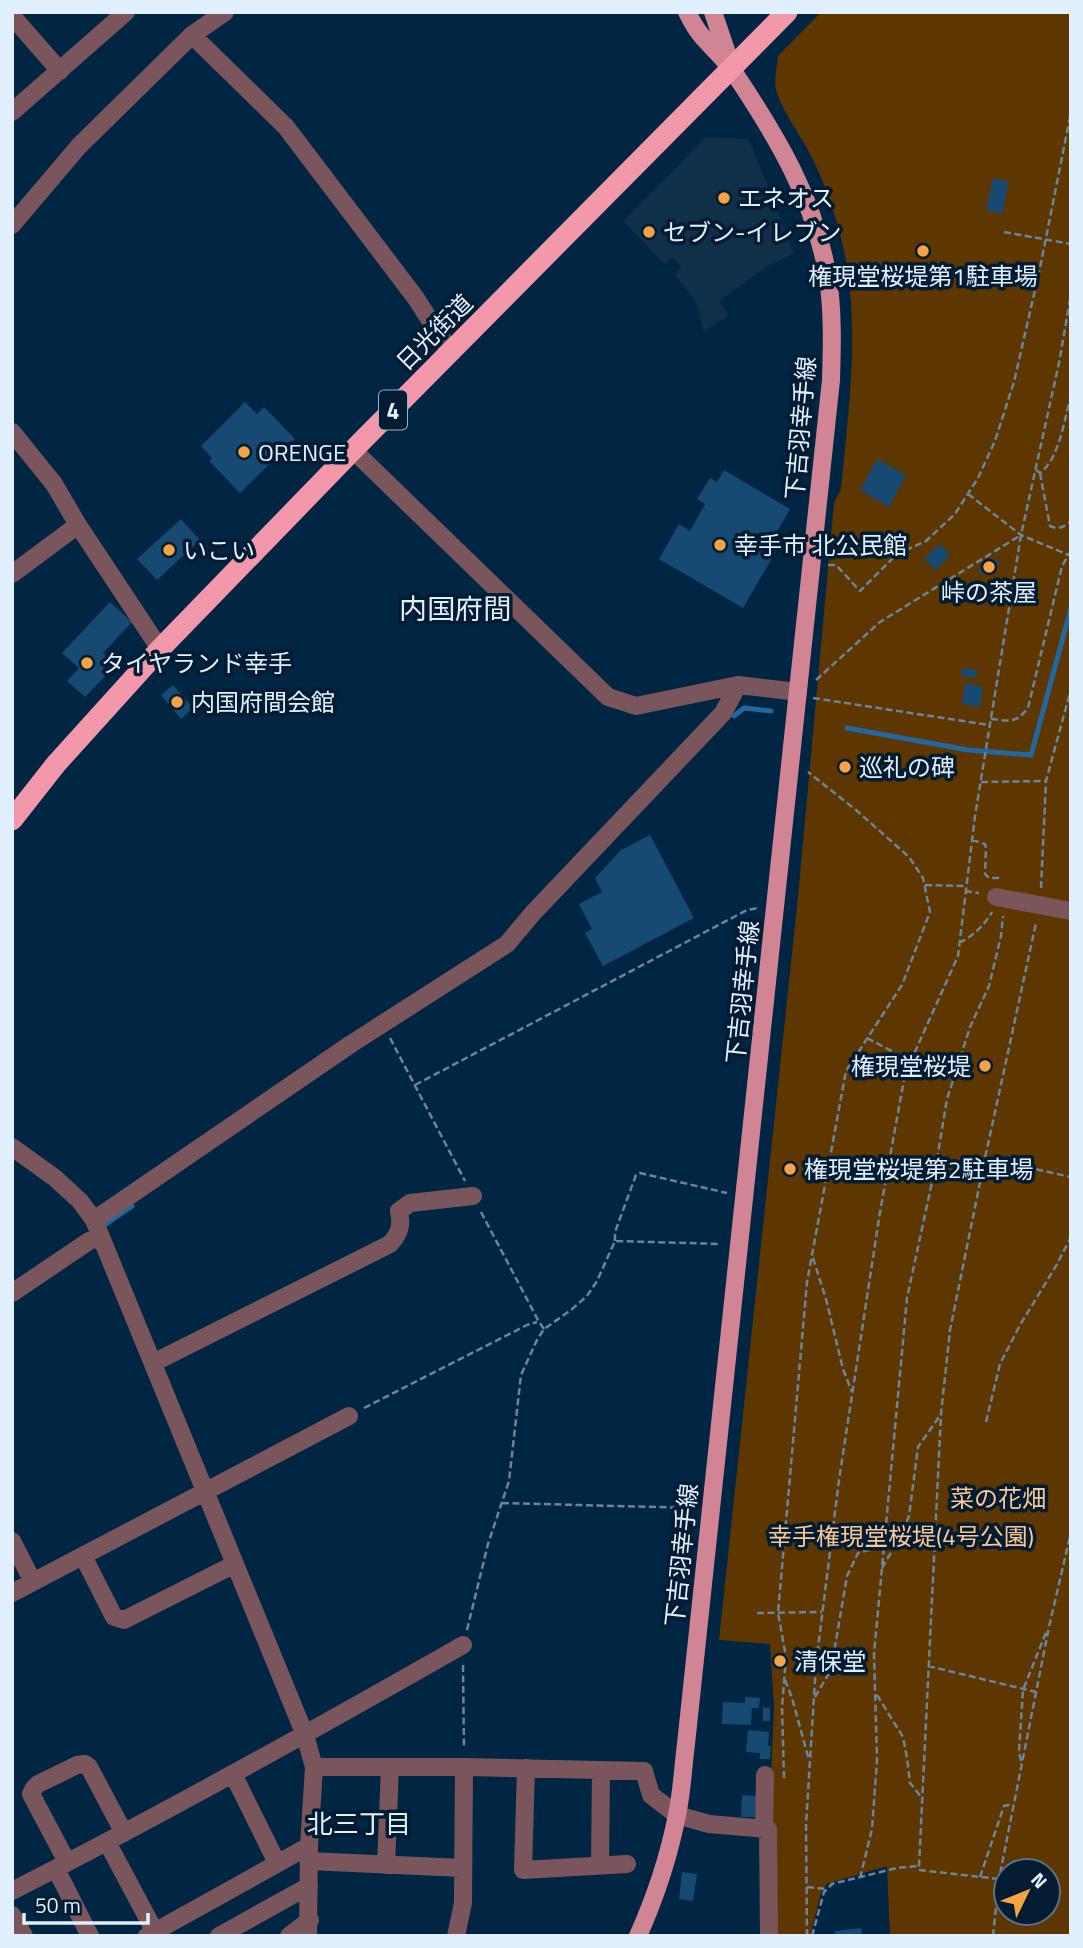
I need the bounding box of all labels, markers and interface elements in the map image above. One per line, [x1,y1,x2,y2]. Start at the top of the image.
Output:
place label: エネオス [738,180,834,216]
marker: エネオス [716,190,732,206]
place label: セブン-イレブン [663,214,842,250]
marker: セブン-イレブン [641,224,657,240]
marker: 権現堂桜堤第1駐車場 [915,243,931,259]
place label: 権現堂桜堤第1駐車場 [808,258,1038,294]
street label: 日光街道 [387,285,481,379]
street label: 下吉羽幸手線 [776,355,824,501]
road number: 4 [379,390,407,430]
place label: ORENGE [258,434,346,470]
marker: ORENGE [236,444,252,460]
place label: 幸手市 北公民館 [734,527,907,563]
place label: いこい [183,532,255,568]
marker: 幸手市 北公民館 [712,537,728,553]
marker: いこい [161,542,177,558]
marker: 峠の茶屋 [981,559,997,575]
place label: 峠の茶屋 [941,574,1037,610]
district label: 内国府間 [399,587,511,630]
place label: タイヤランド幸手 [101,645,292,681]
marker: タイヤランド幸手 [79,655,95,671]
place label: 内国府間会館 [191,684,335,720]
marker: 内国府間会館 [169,694,185,710]
place label: 巡礼の碑 [859,749,955,785]
marker: 巡礼の碑 [837,759,853,775]
street label: 下吉羽幸手線 [717,919,767,1065]
place label: 権現堂桜堤 [851,1048,971,1084]
marker: 権現堂桜堤 [977,1058,993,1074]
place label: 権現堂桜堤第2駐車場 [804,1151,1033,1187]
marker: 権現堂桜堤第2駐車場 [782,1161,798,1177]
park label: 菜の花畑 [950,1480,1046,1516]
street label: 下吉羽幸手線 [656,1482,706,1628]
park label: 幸手権現堂桜堤(4号公園) [768,1518,1034,1554]
place label: 清保堂 [794,1643,866,1679]
marker: 清保堂 [772,1653,788,1669]
district label: 北三丁目 [307,1804,411,1843]
north arrow [992,1857,1062,1927]
text: N [1025,1865,1055,1895]
scale bar [24,1882,149,1926]
text: 50 m [35,1889,81,1921]

